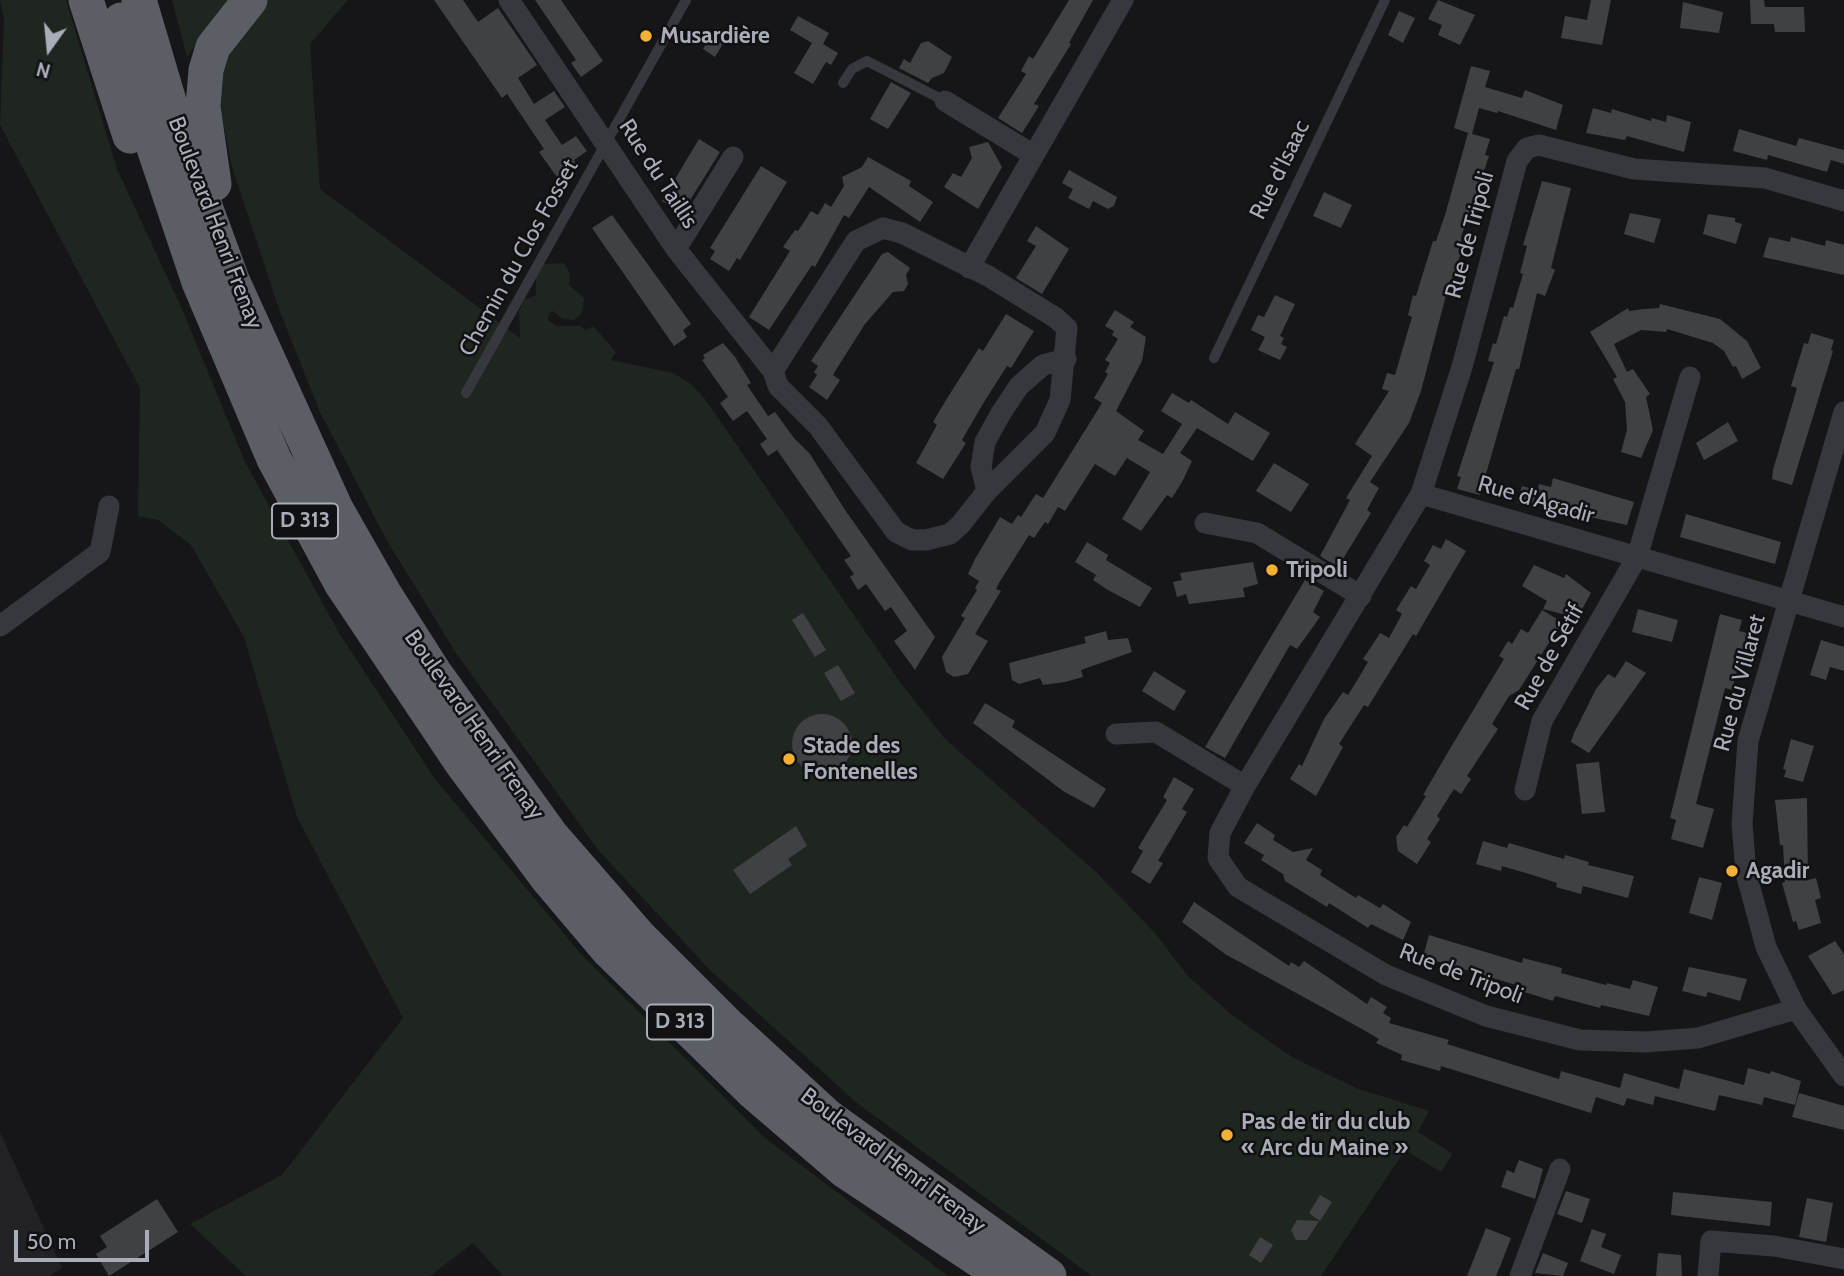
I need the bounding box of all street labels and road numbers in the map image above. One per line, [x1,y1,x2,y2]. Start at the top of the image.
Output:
street label: Boulevard Henri Frenay [162,113,268,333]
street label: Rue du Taillis [612,114,704,234]
street label: Rue d'Isaac [1244,116,1316,224]
street label: Chemin du Clos Fosset [453,155,585,361]
street label: Rue de Tripoli [1440,168,1500,302]
street label: Rue d'Agadir [1475,470,1597,530]
road number: D 313 [272,504,338,538]
street label: Rue de Sétif [1509,599,1591,715]
street label: Rue du Villaret [1708,611,1772,755]
street label: Boulevard Henri Frenay [398,625,550,825]
street label: Rue de Tripoli [1395,938,1527,1010]
road number: D 313 [647,1004,713,1040]
street label: Boulevard Henri Frenay [795,1082,991,1240]

